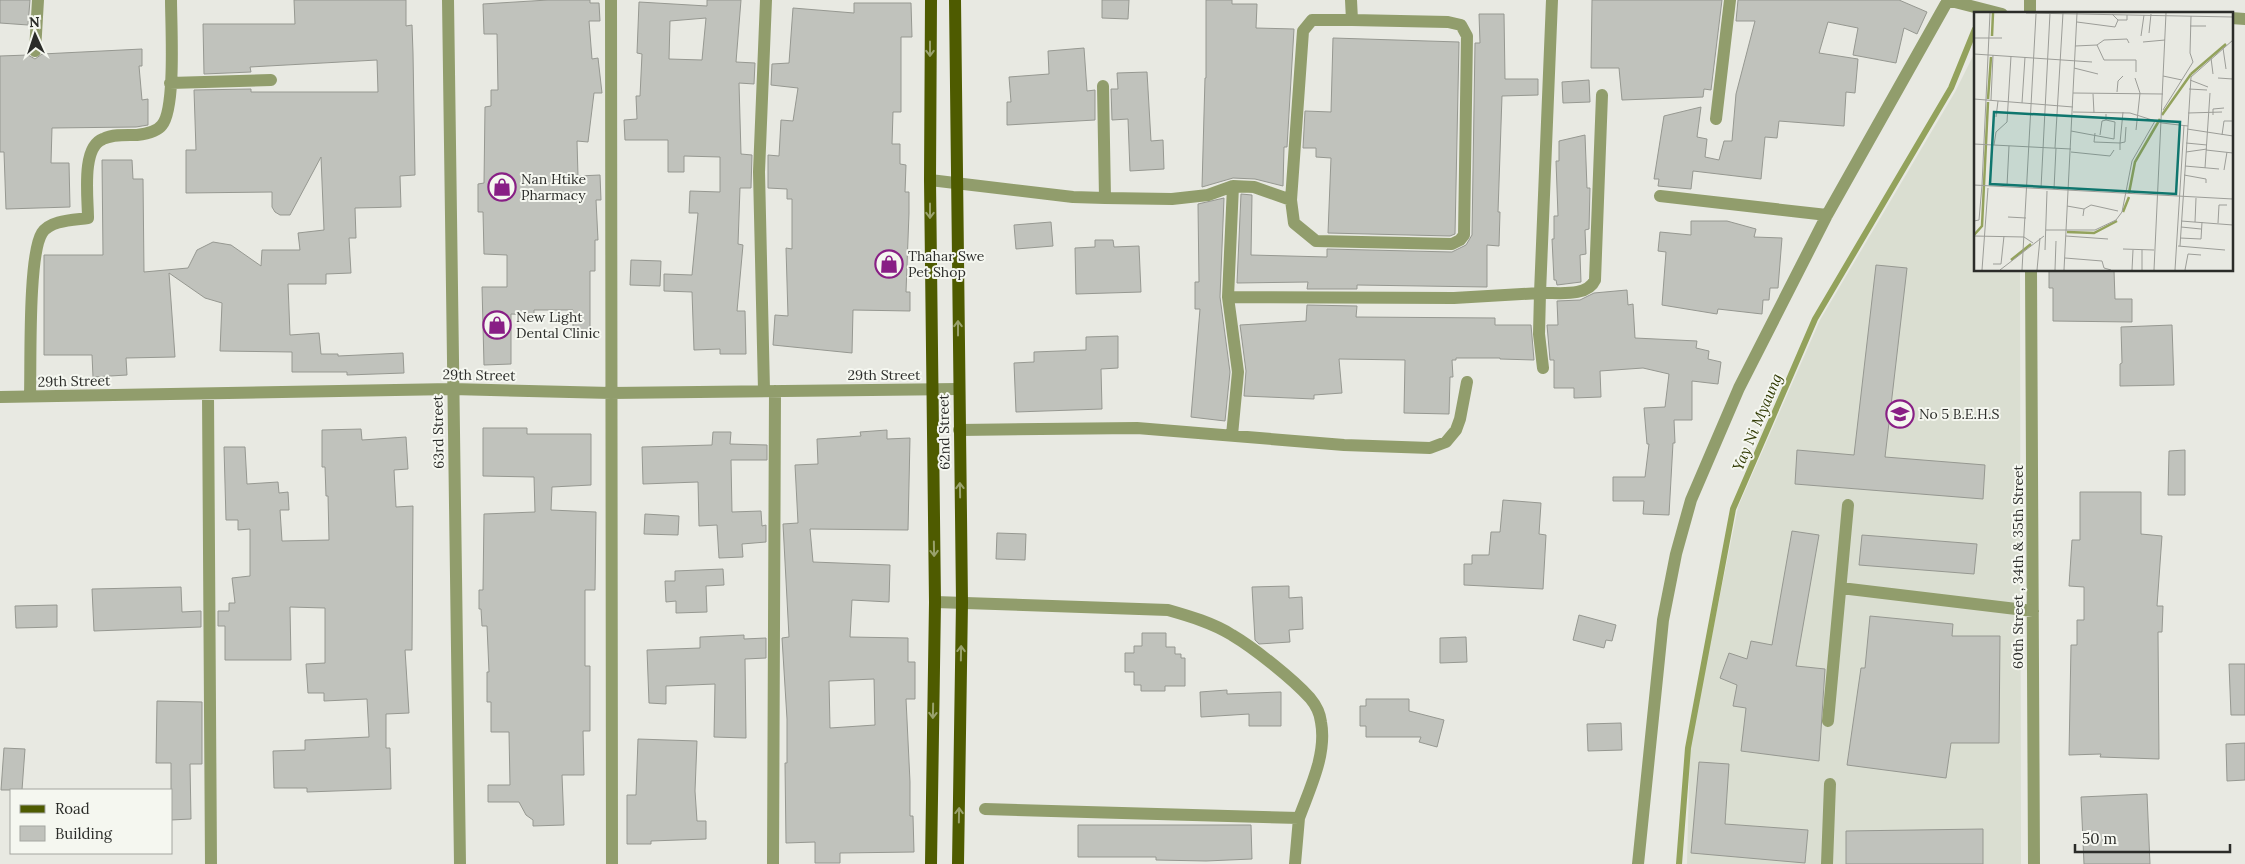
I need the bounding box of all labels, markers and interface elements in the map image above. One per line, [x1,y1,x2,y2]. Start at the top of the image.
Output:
north arrow [10,10,60,60]
inset map [1974,12,2232,271]
text: N [28,13,40,31]
one-way arrow [925,40,935,56]
place label: Nan Htike Pharmacy [521,170,586,204]
shop icon: Nan Htike Pharmacy [487,172,517,202]
one-way arrow [925,202,935,219]
place label: Thahar Swe Pet Shop [908,247,985,281]
shop icon: Thahar Swe Pet Shop [874,249,904,279]
place label: New Light Dental Clinic [516,308,600,342]
shop icon: New Light Dental Clinic [482,310,512,340]
one-way arrow [953,320,963,336]
street label: 29th Street [442,365,516,385]
street label: 29th Street [848,366,921,384]
water label: Yay Ni Myaung [1728,370,1786,474]
street label: 29th Street [37,371,111,391]
street label: 62nd Street [934,393,954,470]
street label: 63rd Street [428,394,448,469]
school or university icon: No 5 B.E.H.S [1885,399,1915,429]
place label: No 5 B.E.H.S [1919,405,1999,423]
street label: 60th Street , 34th & 35th Street [2009,465,2027,669]
one-way arrow [955,483,965,499]
one-way arrow [930,540,939,556]
one-way arrow [956,645,966,662]
one-way arrow [928,702,938,719]
legend [10,789,172,854]
text: Road [55,799,90,818]
one-way arrow [954,808,964,824]
scale bar [2075,822,2230,854]
text: Building [55,824,113,843]
text: 50 m [2082,829,2117,848]

